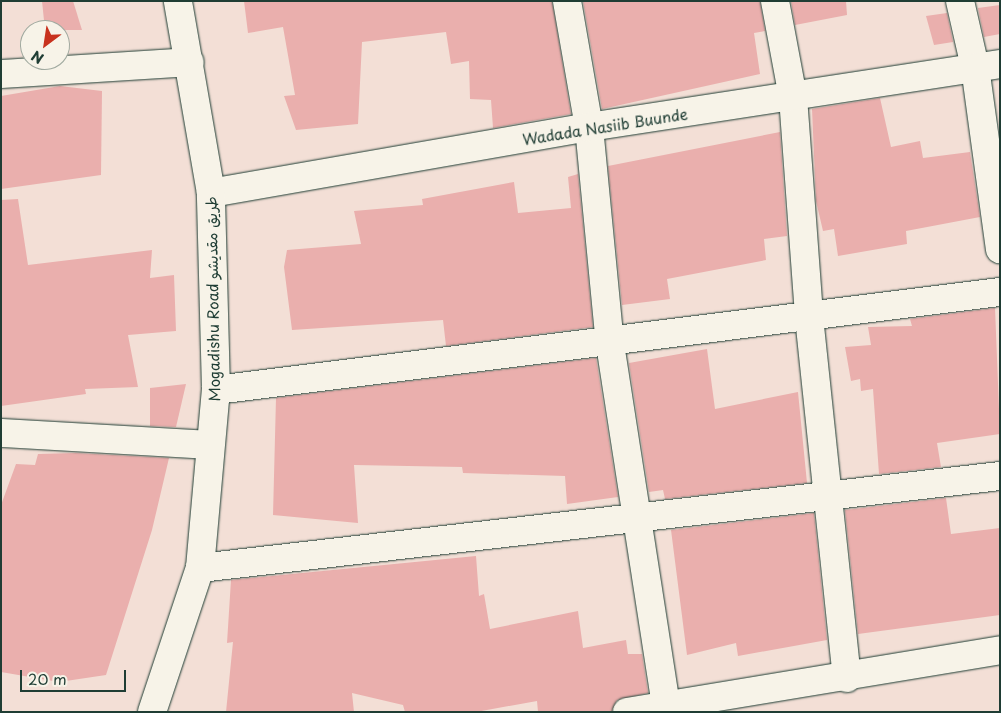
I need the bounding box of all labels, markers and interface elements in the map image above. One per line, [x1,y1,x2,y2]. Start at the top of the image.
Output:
north arrow [20,20,70,70]
text: N [27,46,48,69]
street label: Wadada Nasiib Buunde [521,104,689,148]
street label: Mogadishu Road طريق مقديشو [201,196,223,402]
scale bar [22,660,129,692]
text: 20 m [28,667,67,690]

